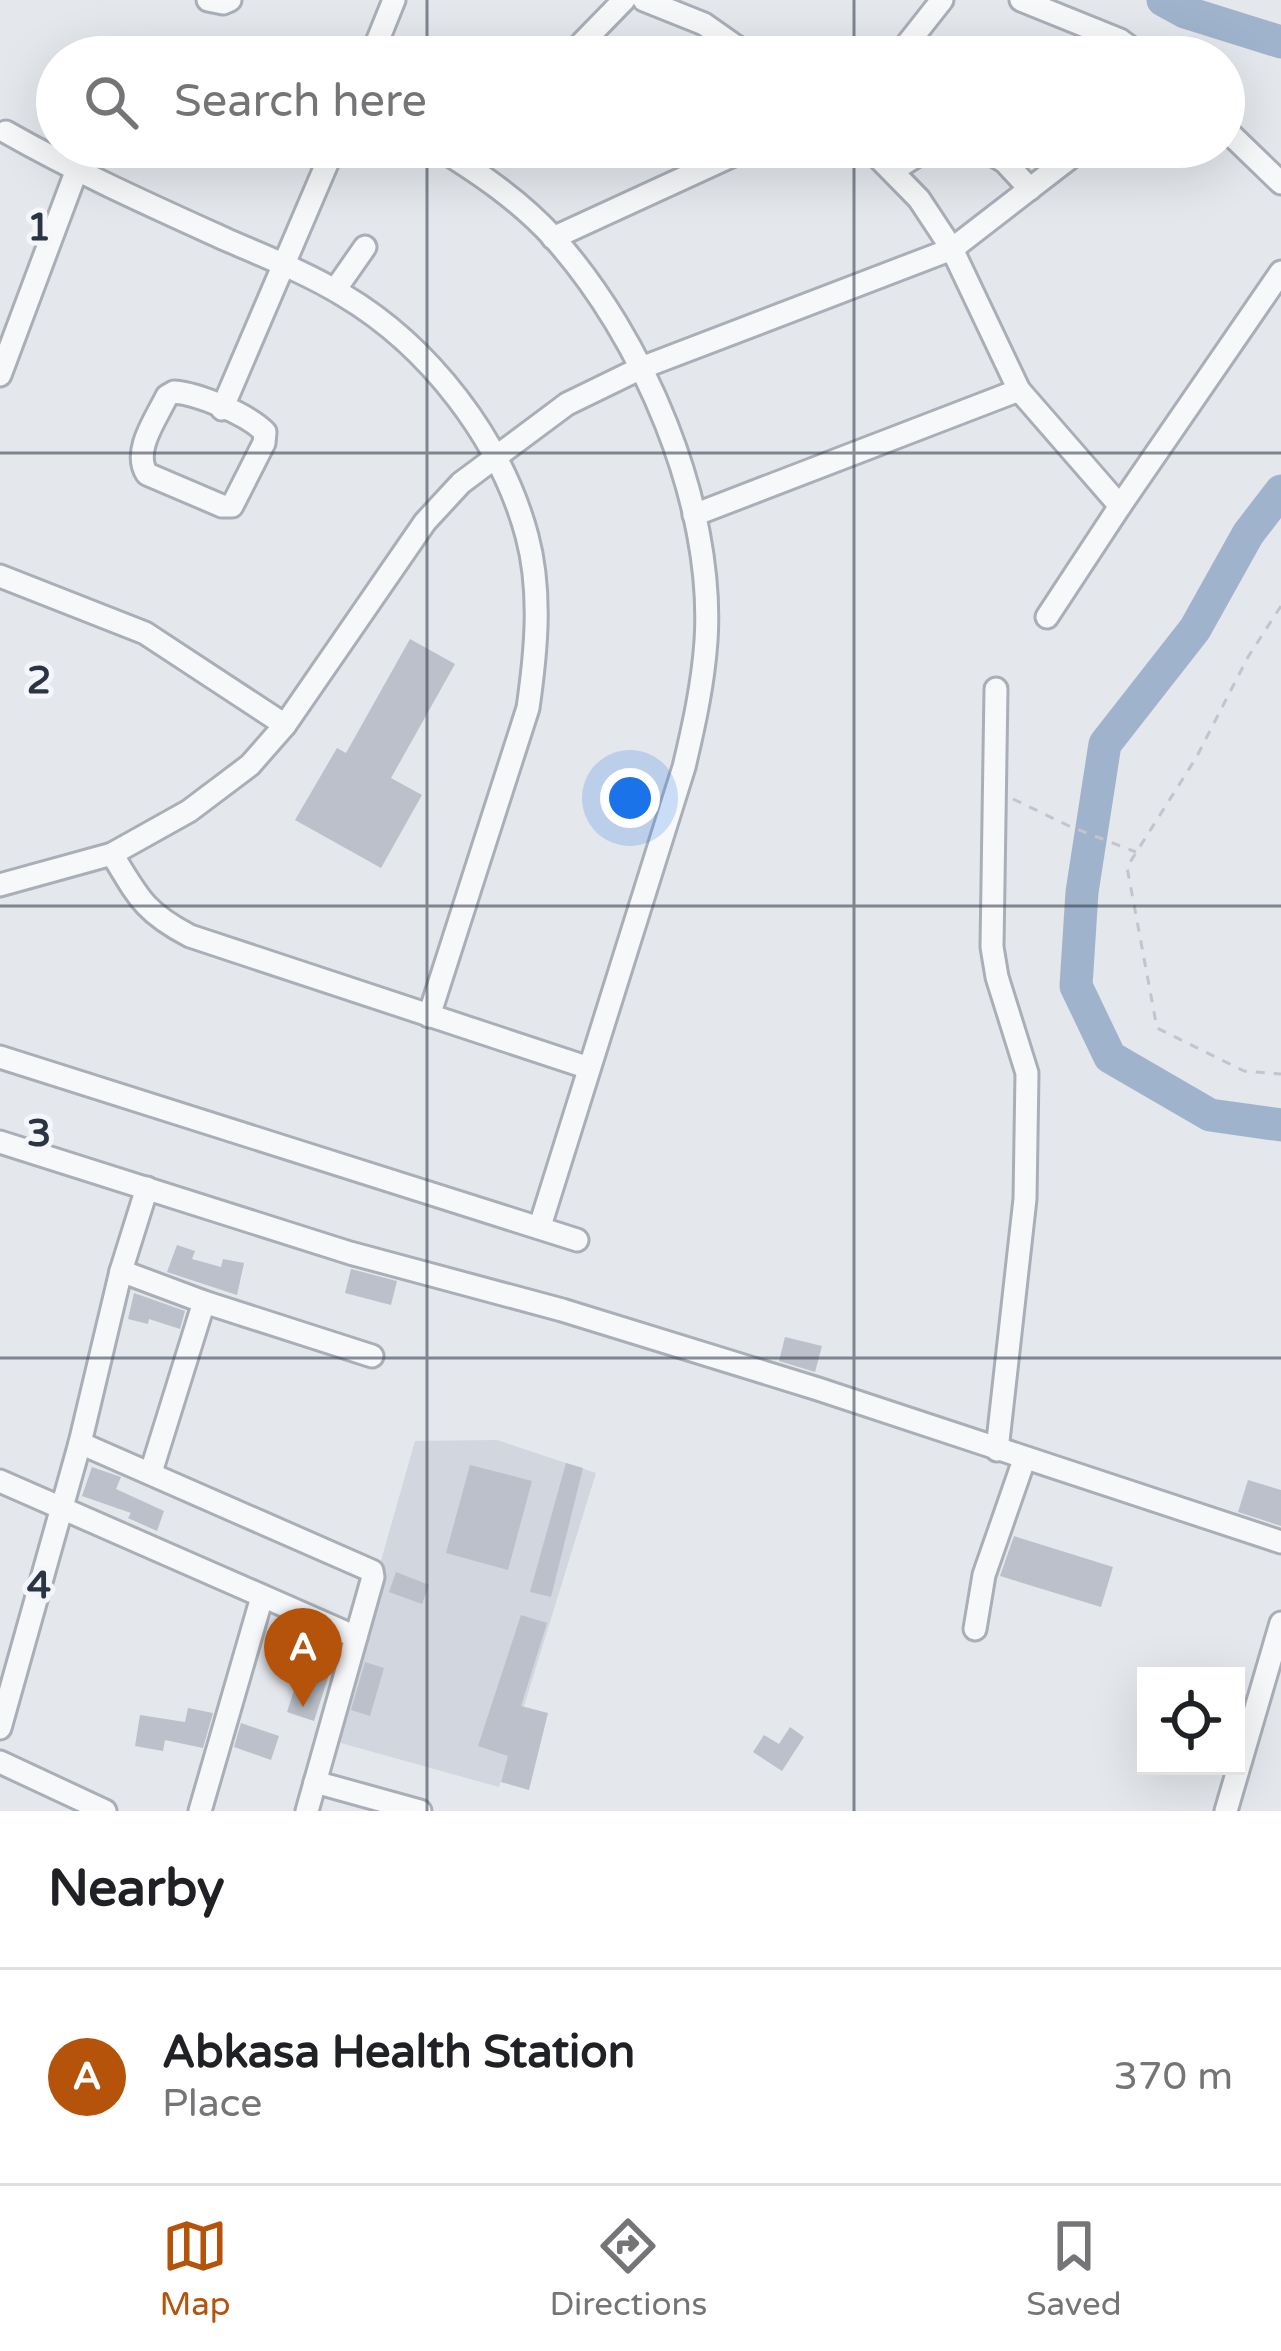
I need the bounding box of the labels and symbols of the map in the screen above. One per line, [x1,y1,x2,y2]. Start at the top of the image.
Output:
text: 1 [27,204,51,251]
text: 2 [27,657,51,704]
your location [600,768,660,828]
text: 3 [27,1110,51,1157]
text: 4 [27,1562,51,1609]
pin: A [264,1608,342,1707]

